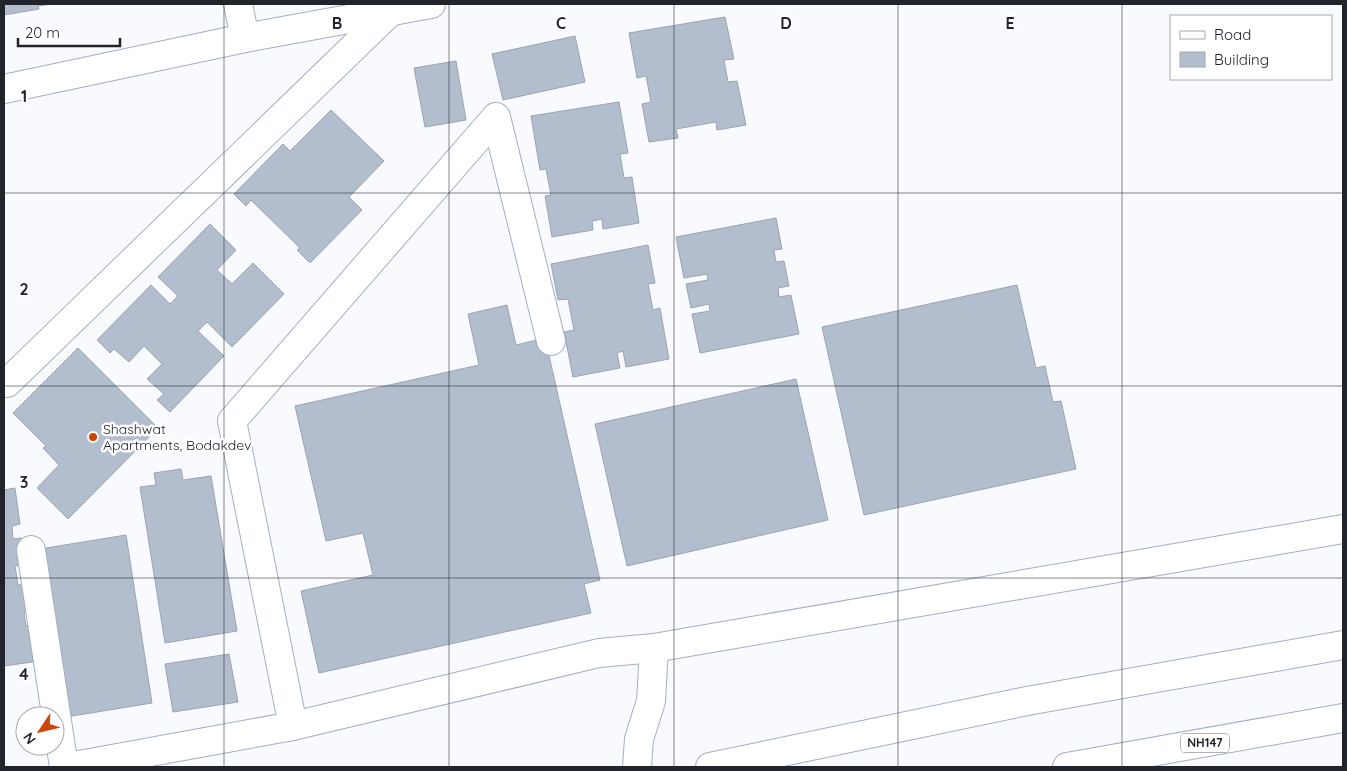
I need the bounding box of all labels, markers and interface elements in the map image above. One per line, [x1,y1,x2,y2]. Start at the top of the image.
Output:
text: B [332,13,342,33]
text: C [556,13,566,33]
text: D [780,13,792,33]
text: E [1005,13,1015,33]
scale bar [18,15,120,47]
legend [1170,15,1332,80]
text: 20 m [25,23,60,42]
text: Road [1214,25,1251,44]
text: Building [1214,50,1269,69]
text: 1 [21,86,27,106]
text: 2 [19,279,29,299]
place label: Shashwat Apartments, Bodakdev [103,420,252,454]
marker: Shashwat Apartments, Bodakdev [87,431,99,443]
text: 3 [20,472,28,492]
text: 4 [19,664,29,684]
north arrow [15,706,65,756]
text: N [19,729,40,748]
road number: NH147 [1181,734,1229,752]

